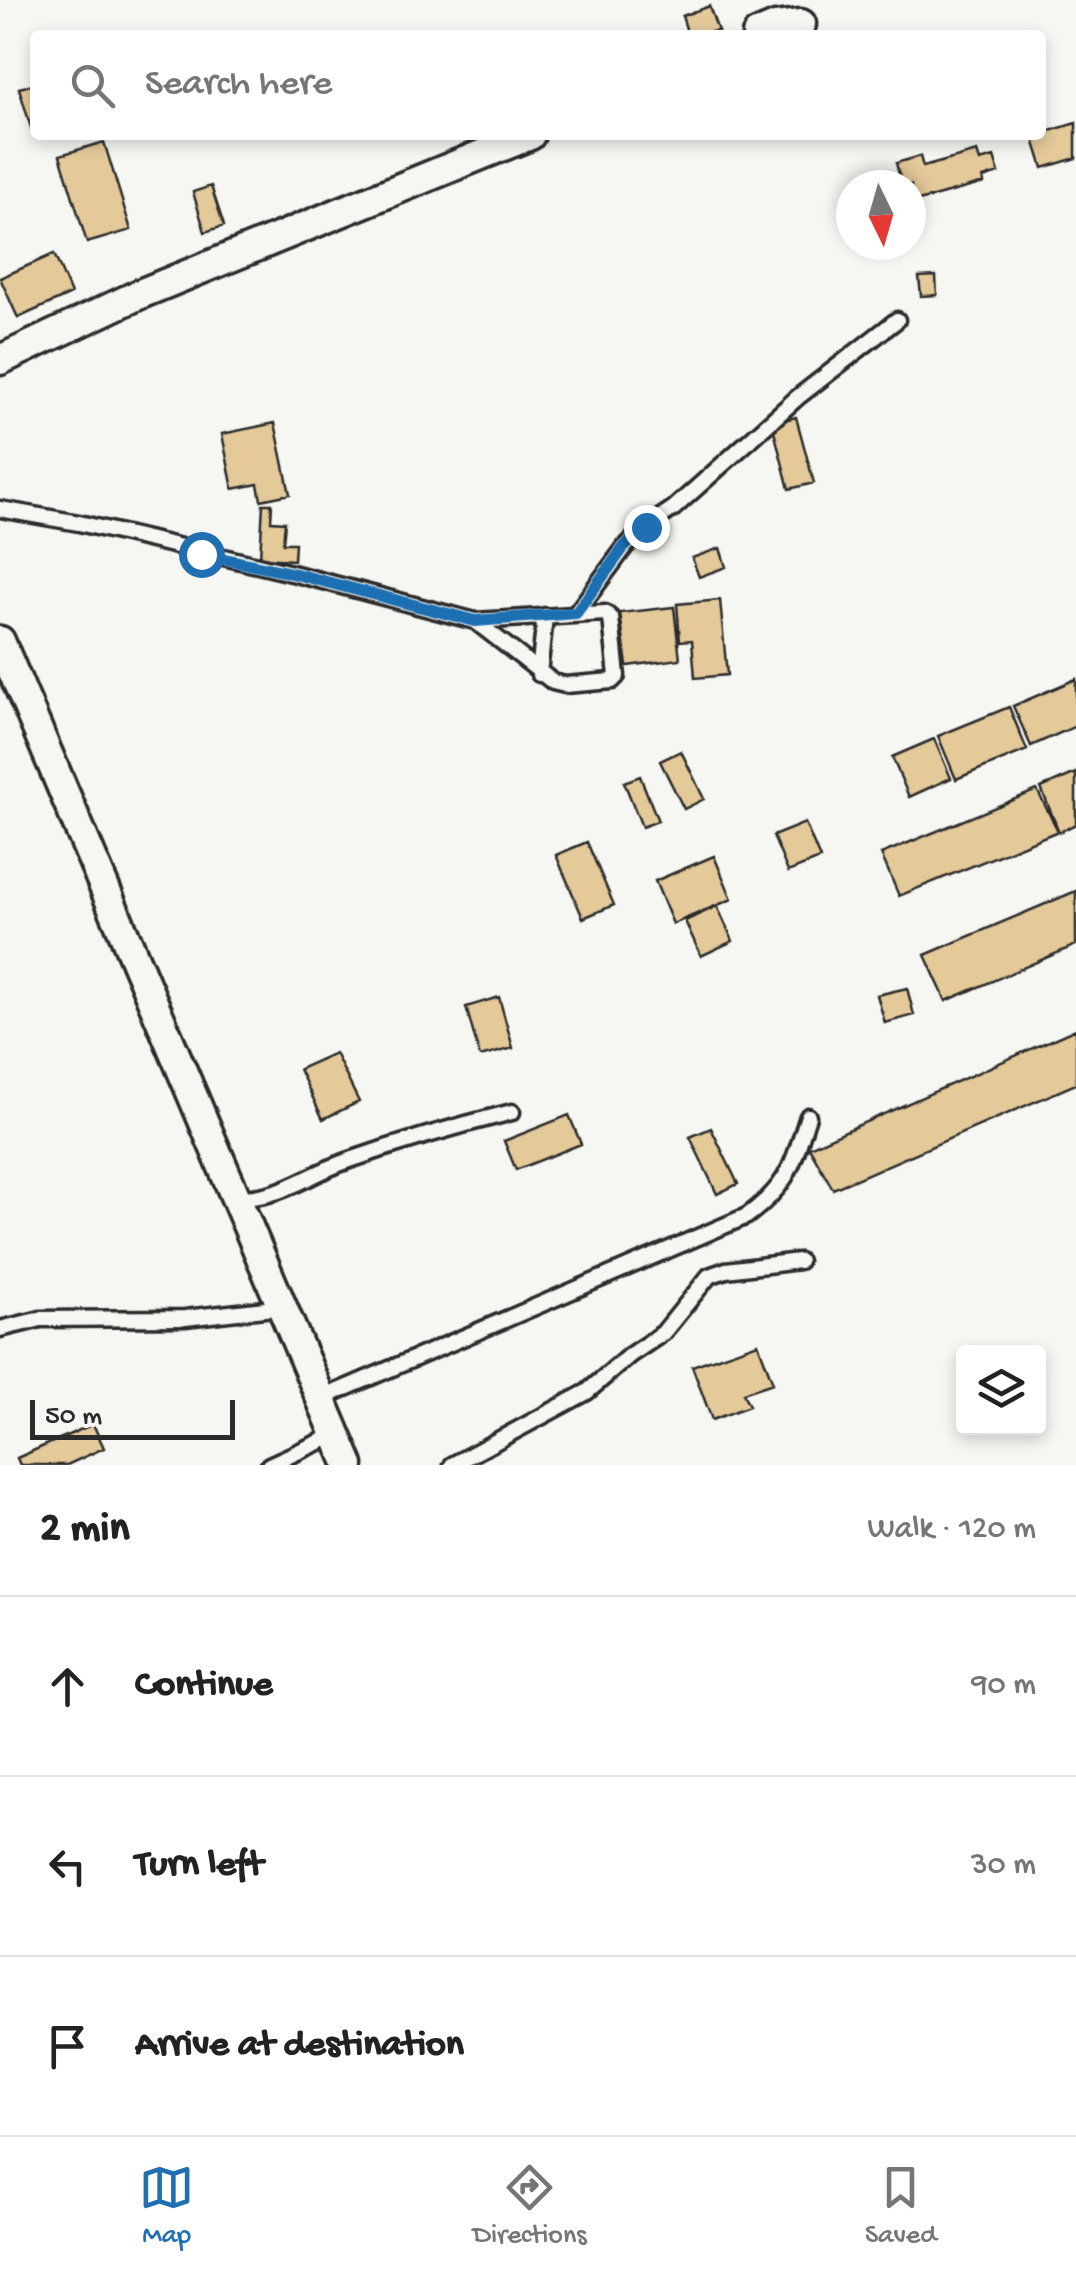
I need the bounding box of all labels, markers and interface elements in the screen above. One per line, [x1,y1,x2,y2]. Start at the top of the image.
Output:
search box [30,30,1046,140]
icon: search [65,58,120,113]
text: Search here [145,63,332,107]
north arrow [836,170,926,260]
route end [624,505,670,551]
route start [179,532,225,578]
map controls [956,1345,1046,1435]
button: layers [956,1345,1046,1435]
scale bar [30,1395,235,1440]
text: 50 m [45,1401,102,1434]
text: 2 min [40,1506,129,1555]
text: Walk · 120 m [867,1511,1036,1549]
icon: ahead [40,1659,95,1714]
text: Continue [135,1664,273,1708]
text: 90 m [972,1667,1036,1705]
icon: left [40,1839,95,1894]
text: Turn left [135,1844,263,1888]
text: 30 m [971,1847,1036,1885]
icon: arrive [40,2019,95,2074]
text: Arrive at destination [135,2024,464,2068]
tab: Map [139,2160,194,2253]
tab: Directions [473,2160,587,2253]
tab: Saved [865,2160,937,2253]

